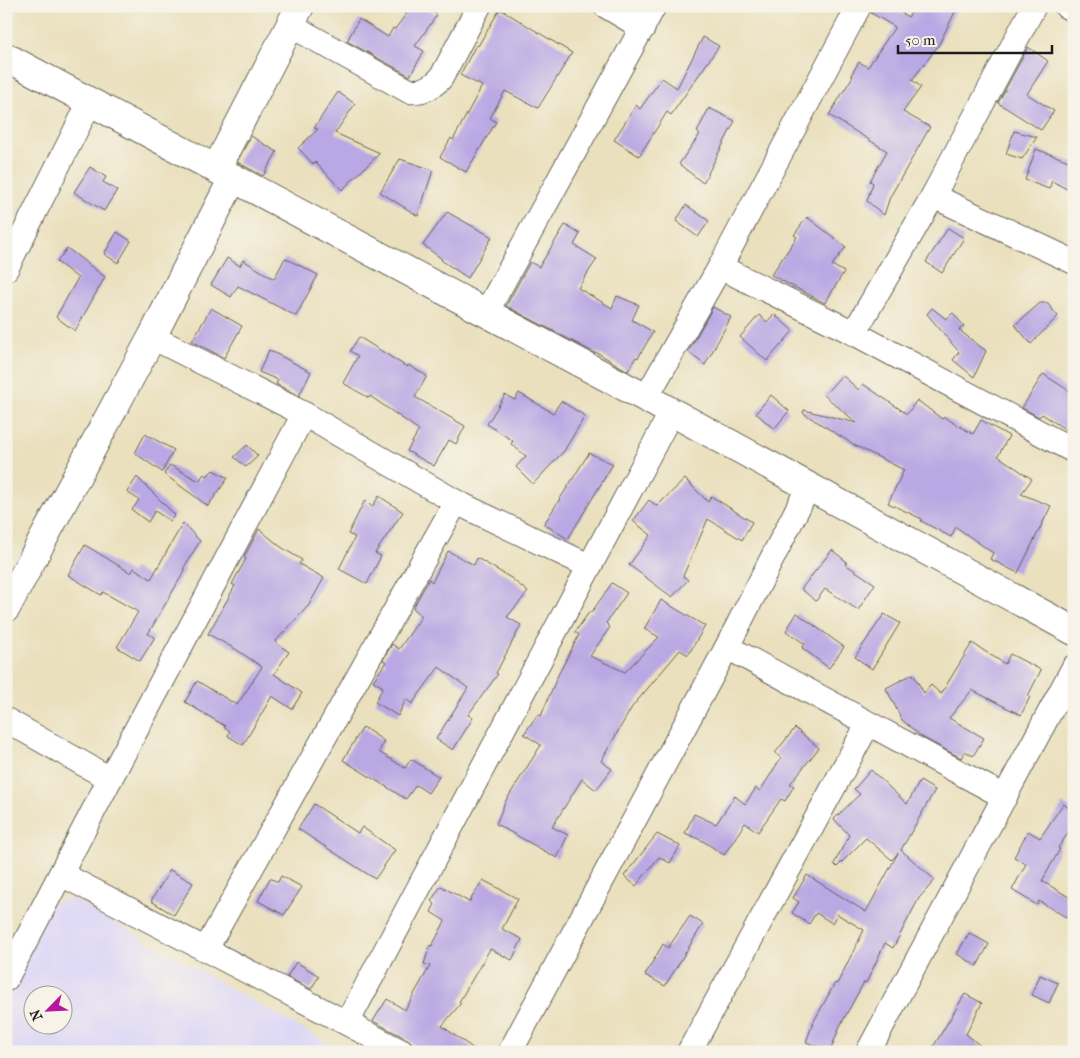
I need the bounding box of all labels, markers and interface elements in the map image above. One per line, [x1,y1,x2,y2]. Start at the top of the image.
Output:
scale bar [898,22,1051,54]
text: 50 m [905,31,936,49]
north arrow [22,986,72,1036]
text: N [27,1006,47,1023]

